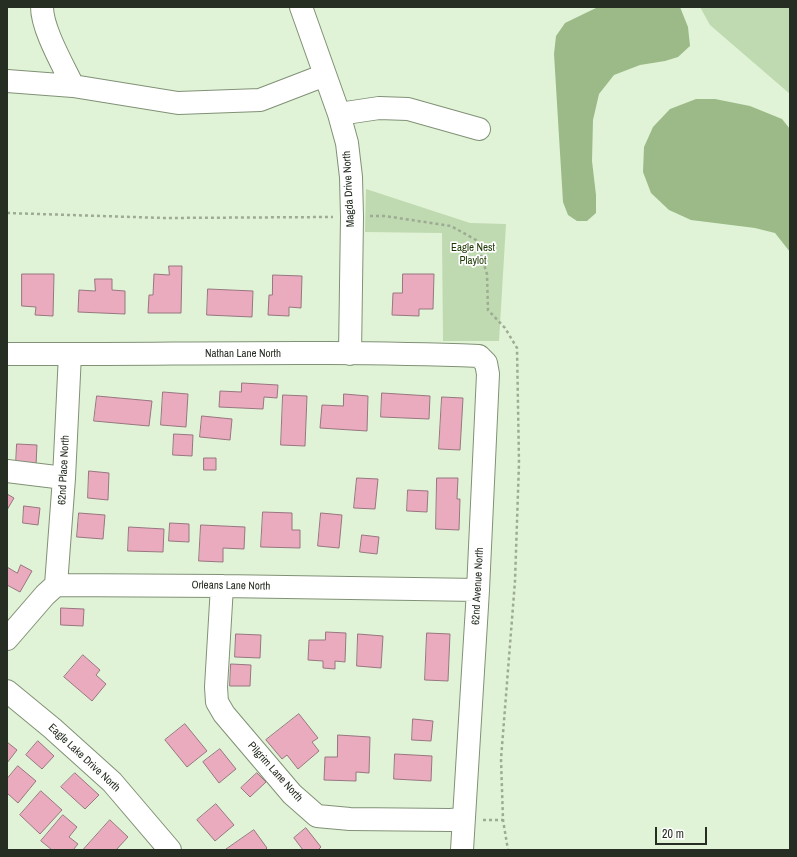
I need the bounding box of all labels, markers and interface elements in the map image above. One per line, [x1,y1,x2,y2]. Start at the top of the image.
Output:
street label: Magda Drive North [340,151,358,227]
park label: Eagle Nest Playlot [451,241,495,267]
street label: Nathan Lane North [205,347,281,361]
street label: 62nd Place North [56,435,72,505]
street label: 62nd Avenue North [469,547,487,625]
street label: Orleans Lane North [192,579,270,593]
street label: Eagle Lake Drive North [45,721,123,795]
street label: Pilgrim Lane North [245,739,305,805]
scale bar [657,819,709,845]
text: 20 m [662,826,684,842]

